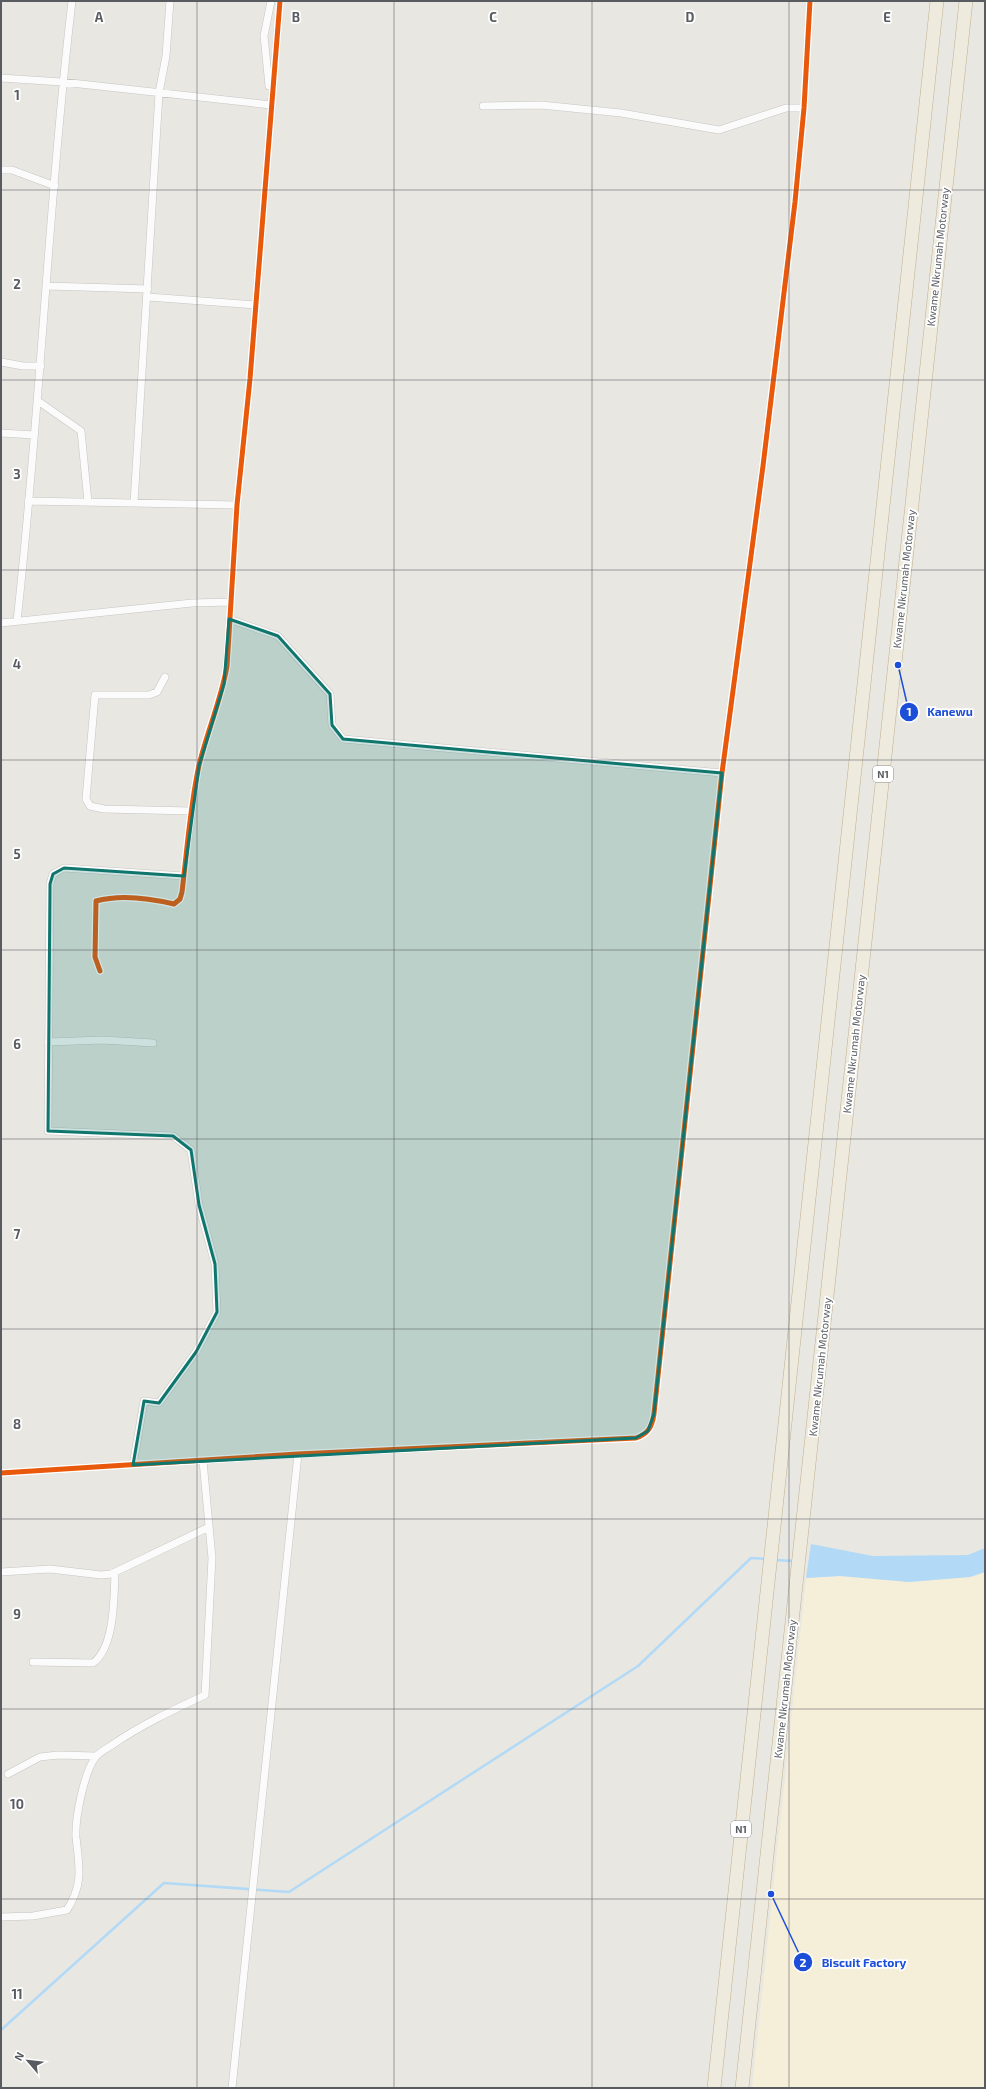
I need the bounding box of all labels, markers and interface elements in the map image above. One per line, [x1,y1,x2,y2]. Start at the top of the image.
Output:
text: A [95,9,104,25]
text: B [292,9,300,25]
text: C [489,9,497,25]
text: D [686,9,695,25]
text: E [883,9,891,25]
text: 1 [14,87,20,103]
street label: Kwame Nkrumah Motorway [924,187,951,327]
text: 2 [13,276,21,292]
text: 3 [13,466,21,482]
street label: Kwame Nkrumah Motorway [890,509,917,649]
text: 4 [13,656,21,672]
callout: Kanewu [899,700,981,724]
text: 1 [906,704,912,718]
text: Kanewu [927,704,973,718]
road number: N1 [873,766,893,782]
text: 5 [13,846,21,862]
street label: Kwame Nkrumah Motorway [840,974,867,1114]
text: 6 [13,1036,21,1052]
text: 7 [14,1226,21,1242]
street label: Kwame Nkrumah Motorway [806,1297,833,1437]
text: 8 [13,1416,21,1432]
text: 9 [13,1606,21,1622]
street label: Kwame Nkrumah Motorway [771,1619,798,1759]
text: 10 [10,1796,24,1812]
road number: N1 [731,1821,751,1837]
callout: Biscuit Factory [793,1950,914,1974]
text: 2 [800,1955,807,1969]
text: Biscuit Factory [822,1955,907,1970]
text: 11 [11,1986,23,2002]
north arrow [8,2041,48,2081]
text: N [11,2049,26,2063]

